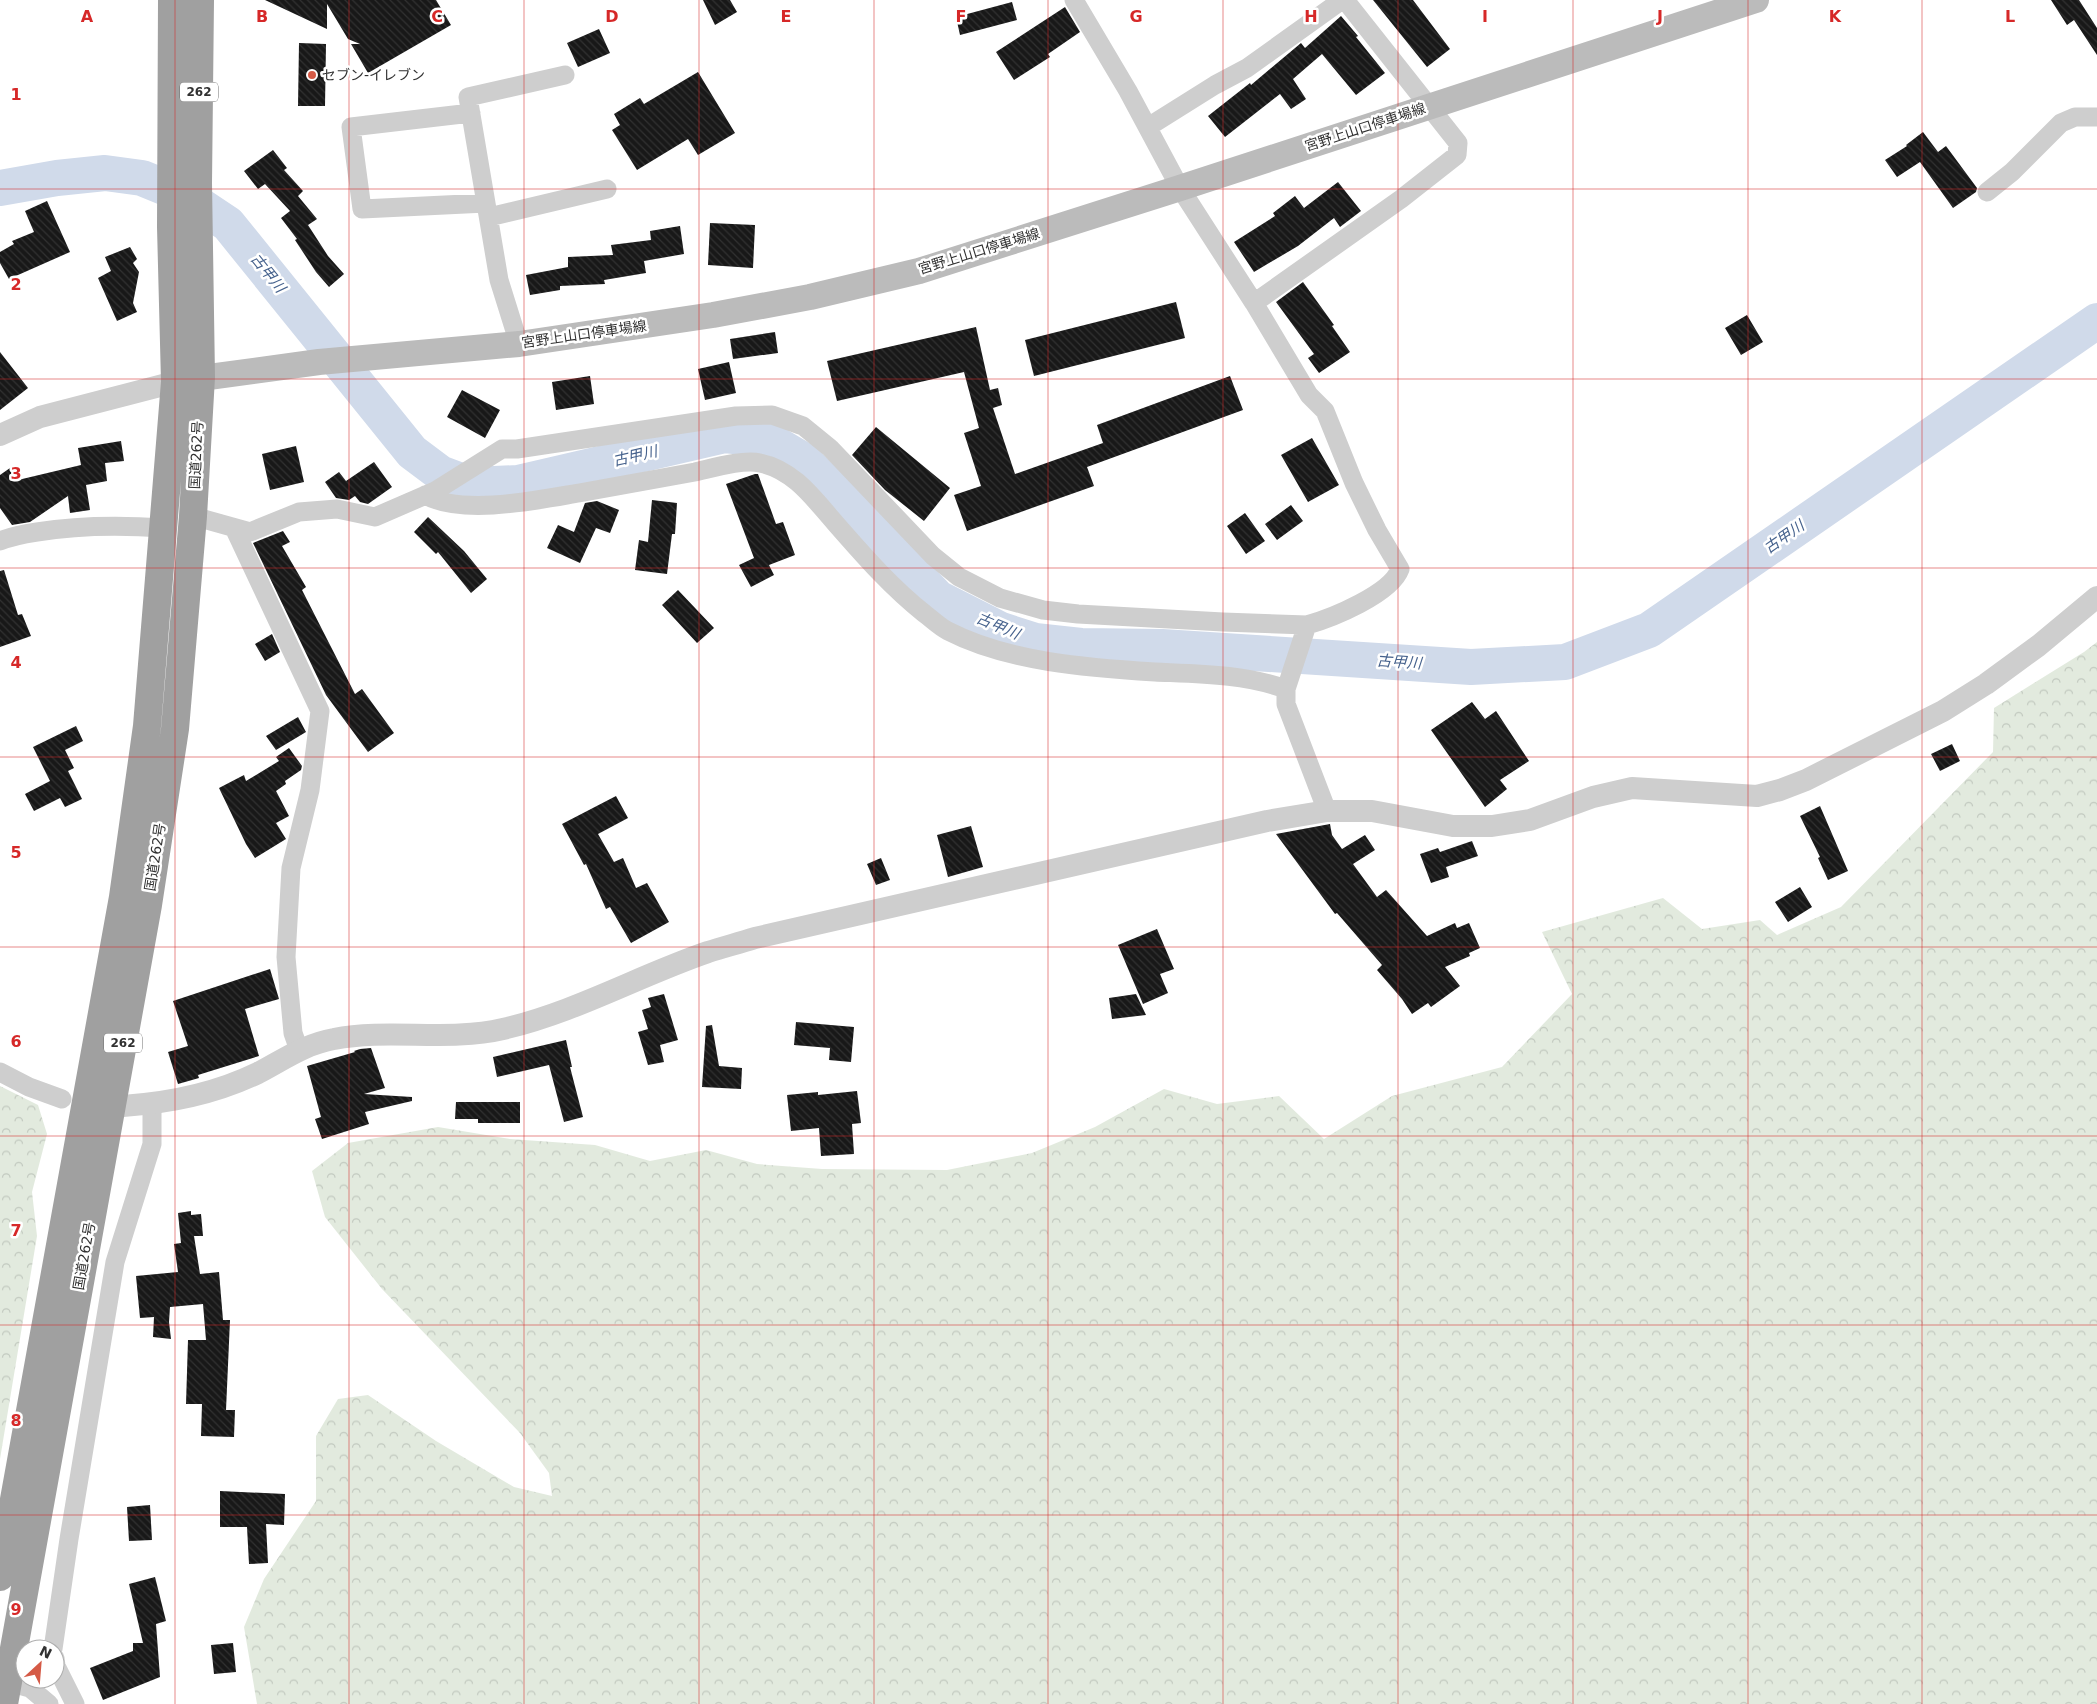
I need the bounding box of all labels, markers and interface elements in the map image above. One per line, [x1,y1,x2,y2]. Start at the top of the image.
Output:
text: A [81,7,94,26]
text: B [256,7,268,26]
text: C [431,7,443,26]
text: D [605,7,619,26]
text: E [781,7,791,26]
text: F [956,7,966,26]
text: G [1129,7,1143,26]
text: H [1304,7,1318,26]
text: I [1482,7,1488,26]
text: J [1656,7,1663,26]
text: K [1829,7,1842,26]
text: L [2005,7,2015,26]
place label: セブン-イレブン [322,67,425,83]
marker: セブン-イレブン [306,69,318,81]
road number: 262 [180,82,218,101]
text: 1 [10,85,22,104]
street label: 宮野上山口停車場線 [1303,100,1427,154]
street label: 宮野上山口停車場線 [916,225,1042,277]
water label: 古甲川 [247,250,290,298]
text: 2 [10,275,22,294]
street label: 宮野上山口停車場線 [520,317,648,351]
street label: 国道262号 [186,420,206,490]
water label: 古甲川 [611,442,661,470]
text: 3 [10,464,22,483]
water label: 古甲川 [1760,516,1809,557]
water label: 古甲川 [974,609,1024,644]
water label: 古甲川 [1376,651,1424,673]
text: 4 [10,653,22,672]
street label: 国道262号 [142,822,168,892]
text: 5 [10,843,22,862]
text: 6 [10,1032,22,1051]
road number: 262 [104,1034,142,1052]
text: 7 [10,1221,22,1240]
street label: 国道262号 [70,1221,98,1291]
text: 8 [10,1411,22,1430]
text: 9 [10,1600,22,1619]
north arrow [15,1639,65,1689]
text: N [37,1643,54,1662]

